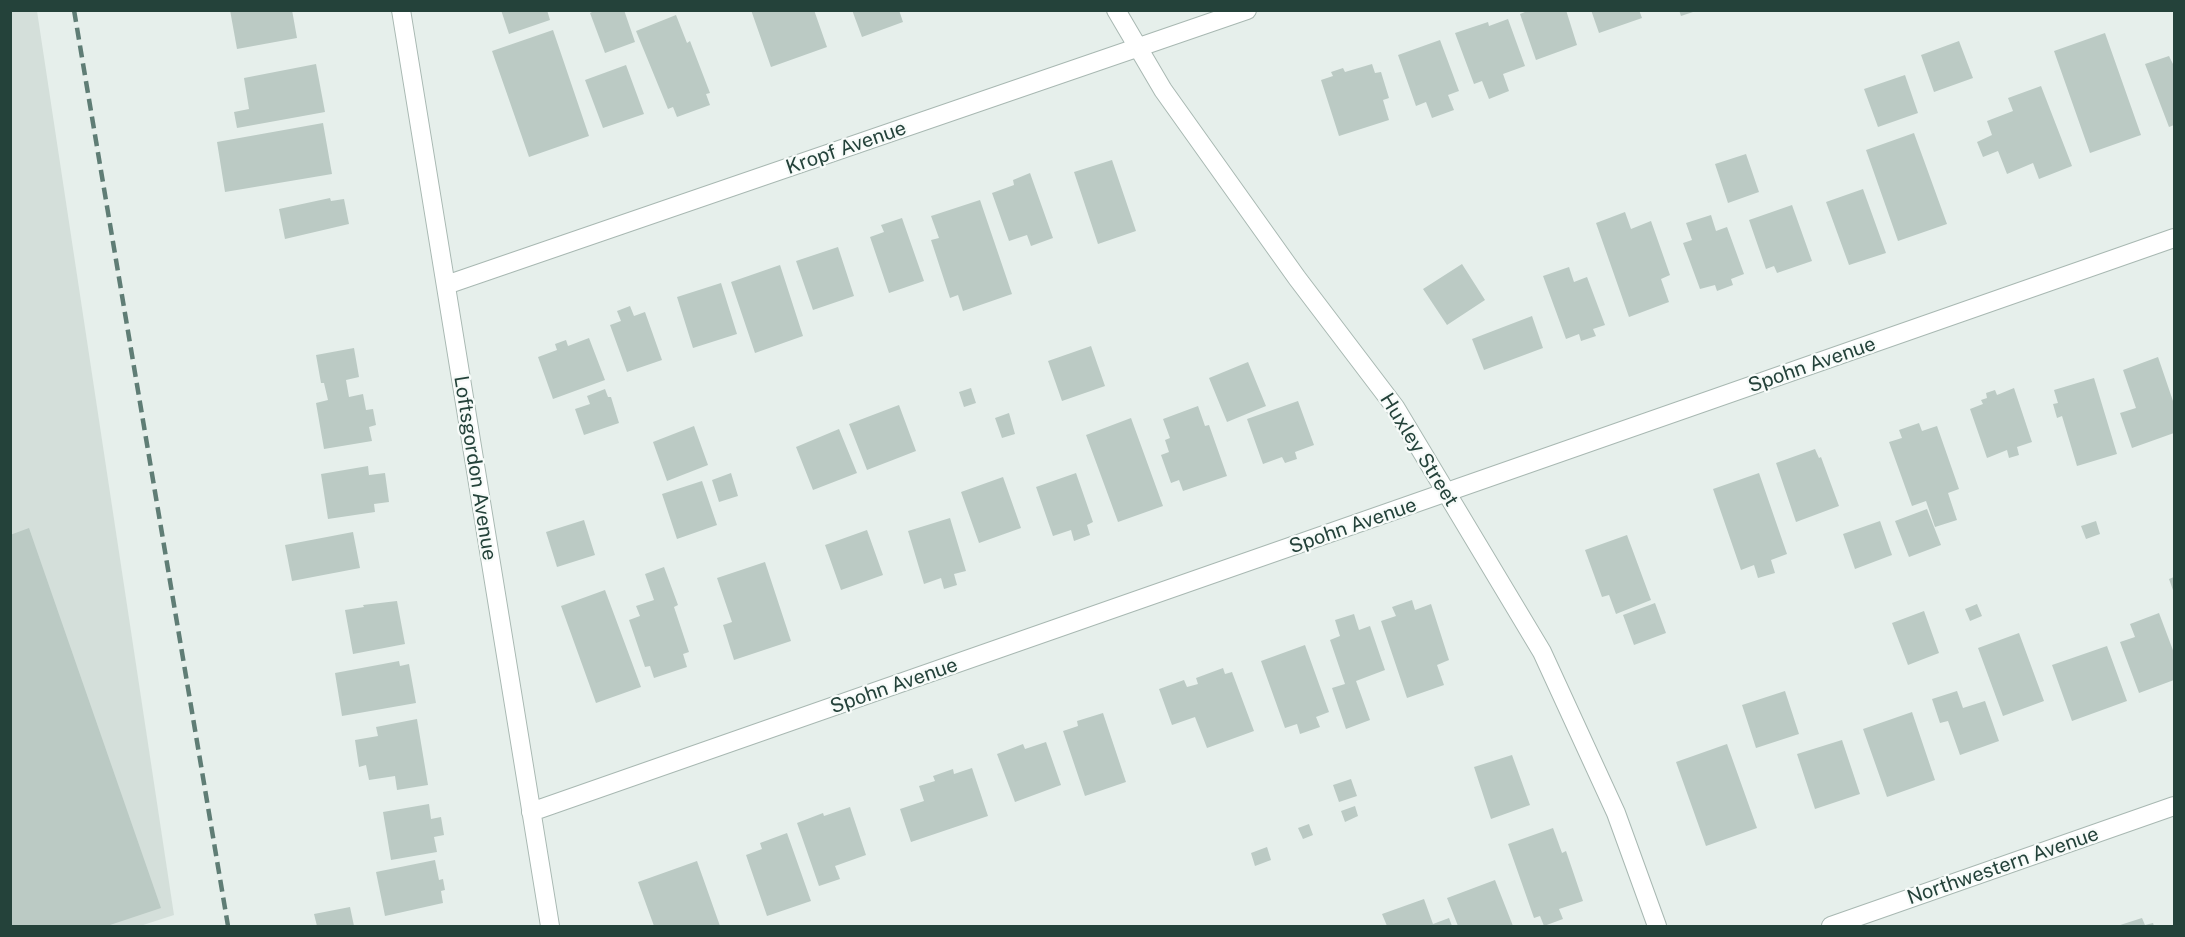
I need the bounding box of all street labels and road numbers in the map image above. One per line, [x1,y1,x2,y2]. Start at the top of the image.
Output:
street label: Kropf Avenue [783,116,909,180]
street label: Spohn Avenue [1745,332,1879,398]
street label: Loftsgordon Avenue [449,374,501,562]
street label: Huxley Street [1375,389,1463,511]
street label: Spohn Avenue [1286,493,1420,559]
street label: Spohn Avenue [827,653,961,719]
street label: Northwestern Avenue [1904,822,2102,910]

